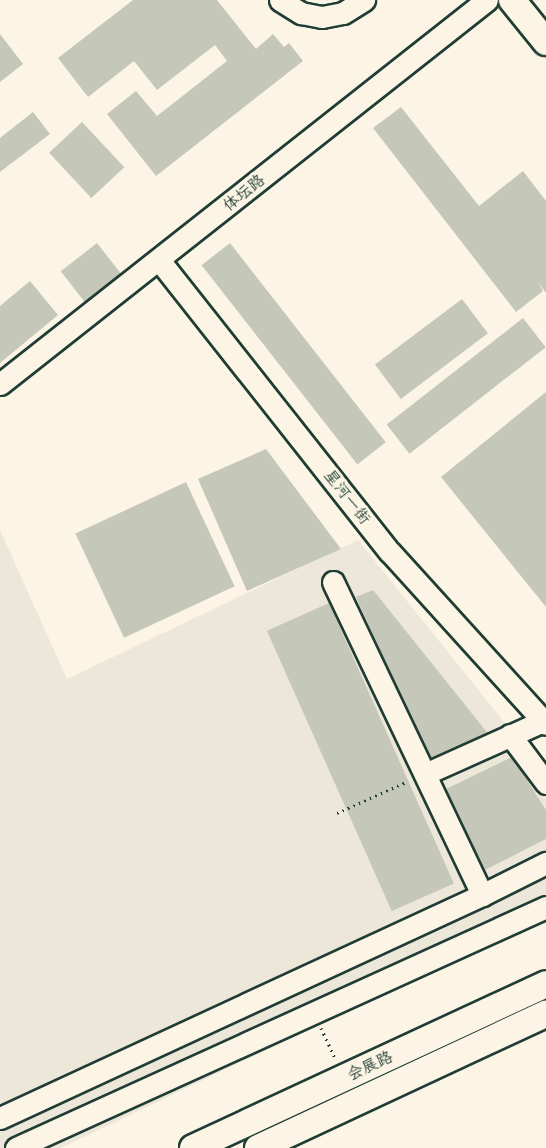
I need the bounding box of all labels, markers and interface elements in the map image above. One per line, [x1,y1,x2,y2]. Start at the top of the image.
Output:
street label: 体坛路 [219,170,269,216]
street label: 星河一街 [320,466,374,528]
street label: 会展路 [344,1047,396,1085]

